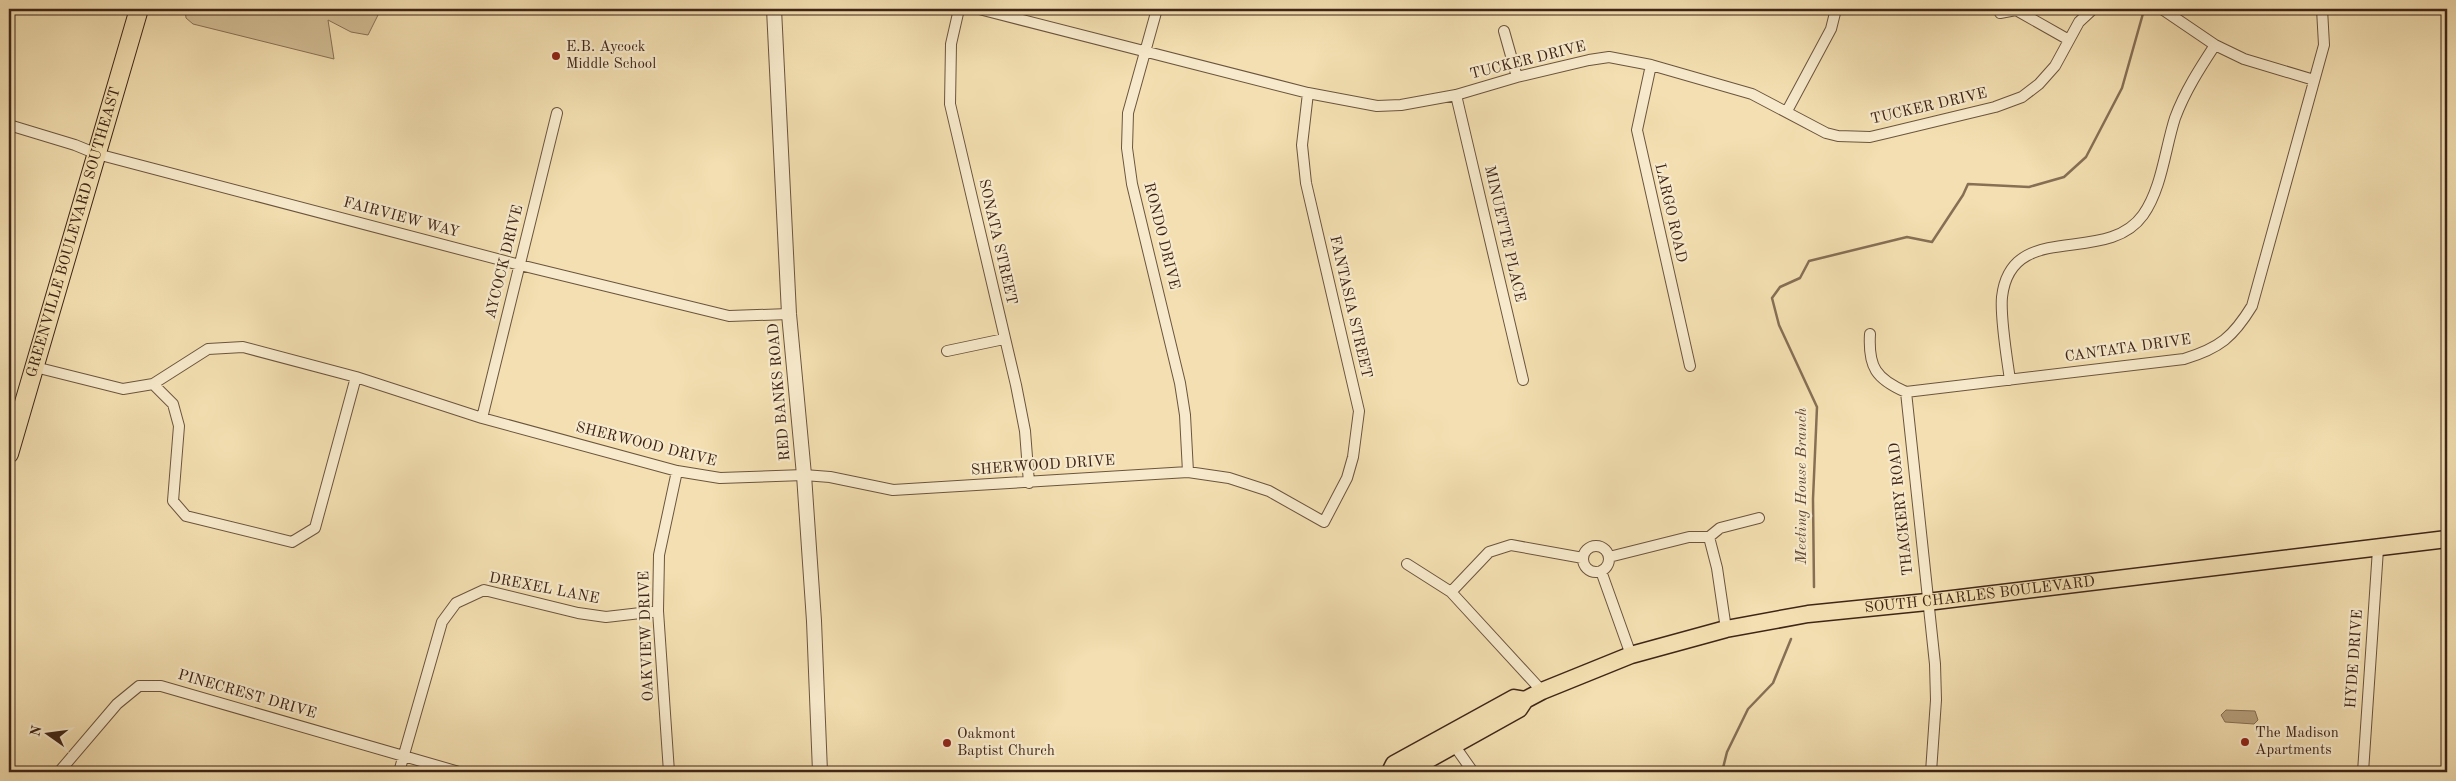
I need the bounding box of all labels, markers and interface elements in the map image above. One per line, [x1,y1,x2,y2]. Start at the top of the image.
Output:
street label: TUCKER DRIVE [1468,39,1588,83]
place label: E.B. Aycock Middle School [566,40,656,72]
marker: E.B. Aycock Middle School [550,50,562,62]
street label: GREENVILLE BOULEVARD SOUTHEAST [24,85,123,379]
street label: TUCKER DRIVE [1869,86,1989,128]
street label: LARGO ROAD [1651,162,1689,264]
street label: MINUETTE PLACE [1481,164,1527,304]
street label: SONATA STREET [975,178,1019,306]
street label: RONDO DRIVE [1140,181,1182,291]
street label: FAIRVIEW WAY [341,195,461,241]
street label: AYCOCK DRIVE [484,203,526,321]
street label: FANTASIA STREET [1326,234,1374,380]
street label: RED BANKS ROAD [767,323,793,461]
street label: CANTATA DRIVE [2064,333,2192,365]
water label: Meeting House Branch [1794,408,1810,565]
street label: SHERWOOD DRIVE [574,420,718,470]
street label: THACKERY ROAD [1888,442,1916,576]
street label: SHERWOOD DRIVE [970,453,1116,479]
street label: OAKVIEW DRIVE [637,570,657,702]
street label: DREXEL LANE [488,571,600,607]
street label: SOUTH CHARLES BOULEVARD [1864,574,2096,616]
street label: HYDE DRIVE [2344,609,2366,709]
street label: PINECREST DRIVE [176,668,318,722]
north arrow [22,708,72,758]
text: N [28,724,45,738]
place label: The Madison Apartments [2255,726,2339,758]
place label: Oakmont Baptist Church [957,727,1055,759]
marker: The Madison Apartments [2239,736,2251,748]
marker: Oakmont Baptist Church [941,737,953,749]

